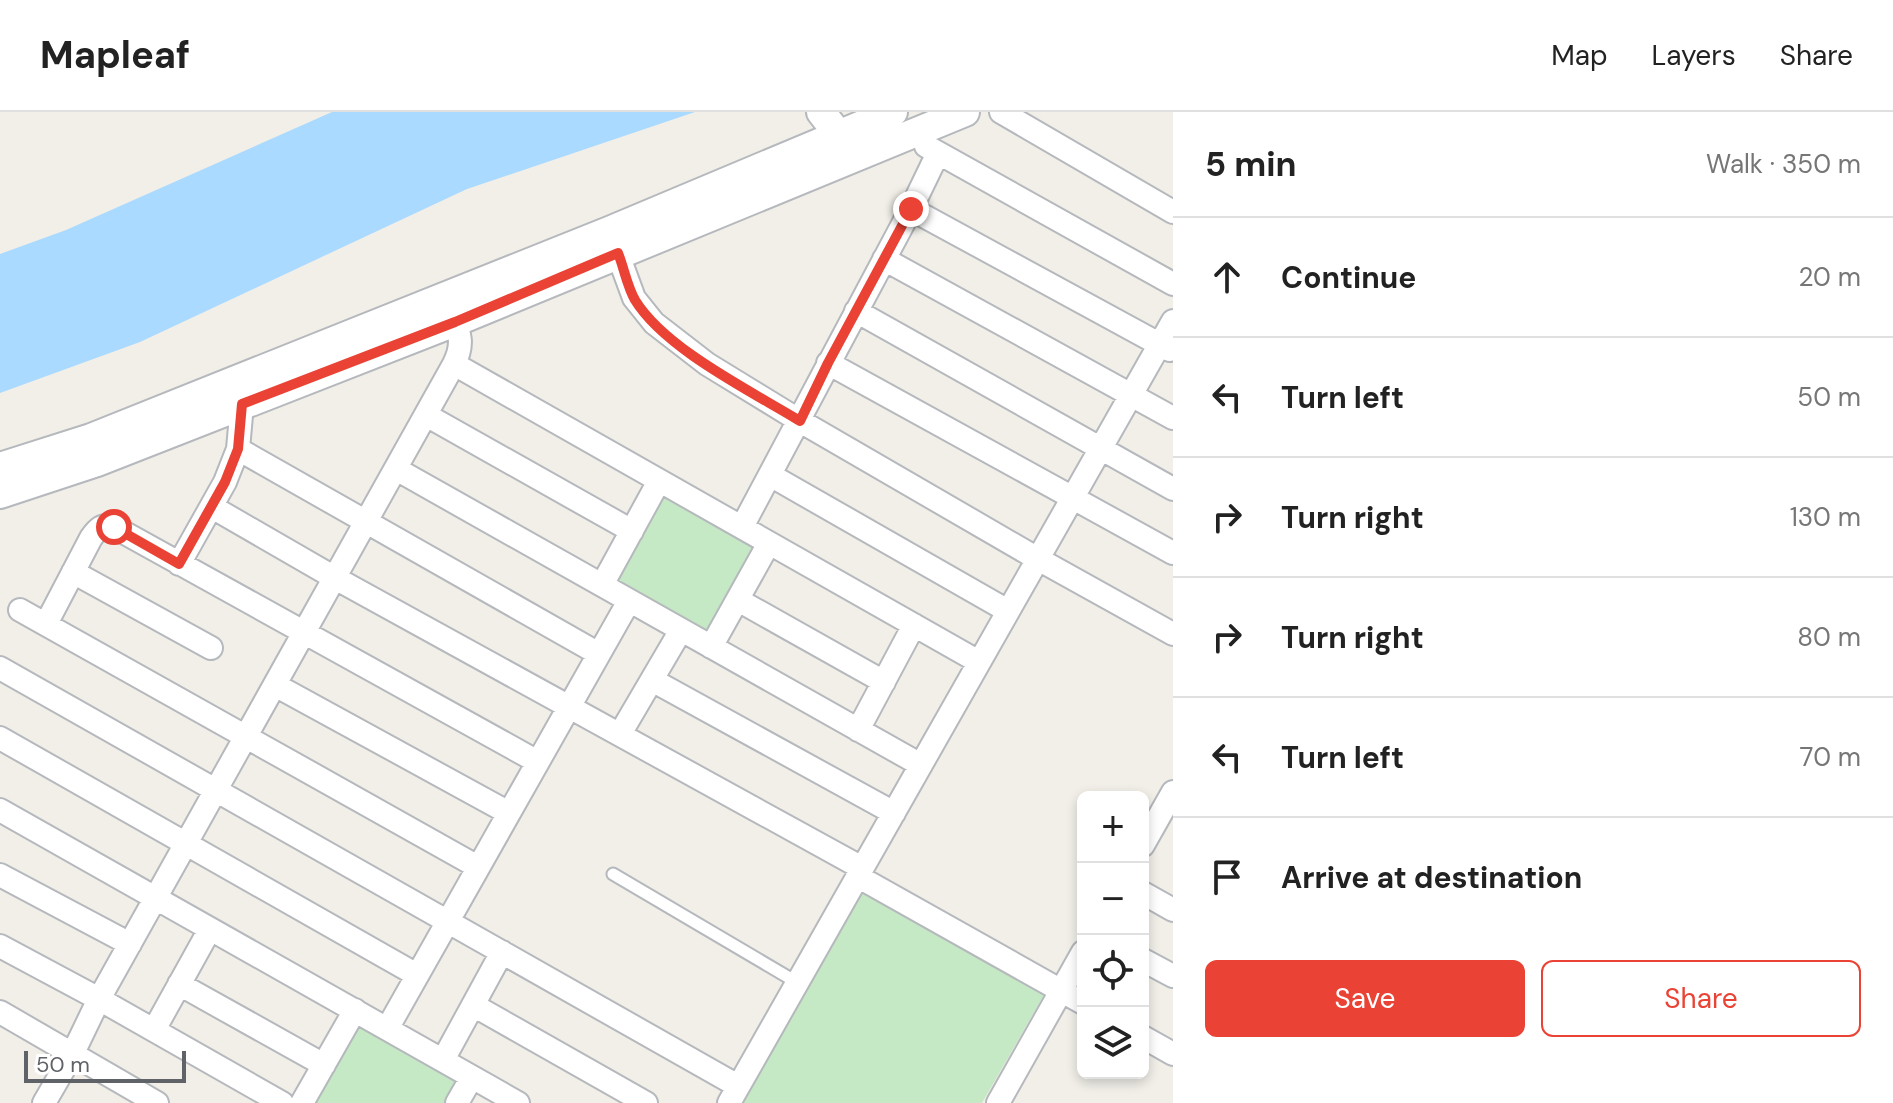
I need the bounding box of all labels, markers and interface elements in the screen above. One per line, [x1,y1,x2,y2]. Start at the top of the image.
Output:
text: Mapleaf [40,30,190,80]
text: Map [1551,37,1608,74]
text: Layers [1652,37,1736,74]
text: Share [1780,37,1853,74]
text: 5 min [1205,142,1296,187]
text: Walk · 350 m [1706,147,1861,181]
route end [893,191,929,227]
icon: ahead [1205,255,1249,299]
text: Continue [1281,258,1416,297]
text: 20 m [1798,260,1861,294]
icon: left [1205,375,1249,419]
text: Turn left [1281,378,1404,417]
text: 50 m [1797,380,1861,414]
icon: right [1205,495,1249,539]
text: Turn right [1281,498,1424,537]
text: 130 m [1790,500,1861,534]
route start [96,509,132,545]
icon: right [1205,615,1249,659]
text: Turn right [1281,618,1424,657]
text: 80 m [1797,620,1861,654]
icon: left [1205,735,1249,779]
text: Turn left [1281,738,1404,777]
text: 70 m [1800,740,1861,774]
map controls [1077,791,1149,1079]
button: + [1077,791,1149,863]
icon: arrive [1205,855,1249,899]
text: Arrive at destination [1281,858,1582,897]
button: − [1077,863,1149,935]
button: locate [1077,935,1149,1007]
button: Save [1205,960,1525,1037]
button: Share [1541,960,1861,1037]
button: layers [1077,1007,1149,1079]
scale bar [24,1047,186,1083]
text: 50 m [36,1050,90,1079]

